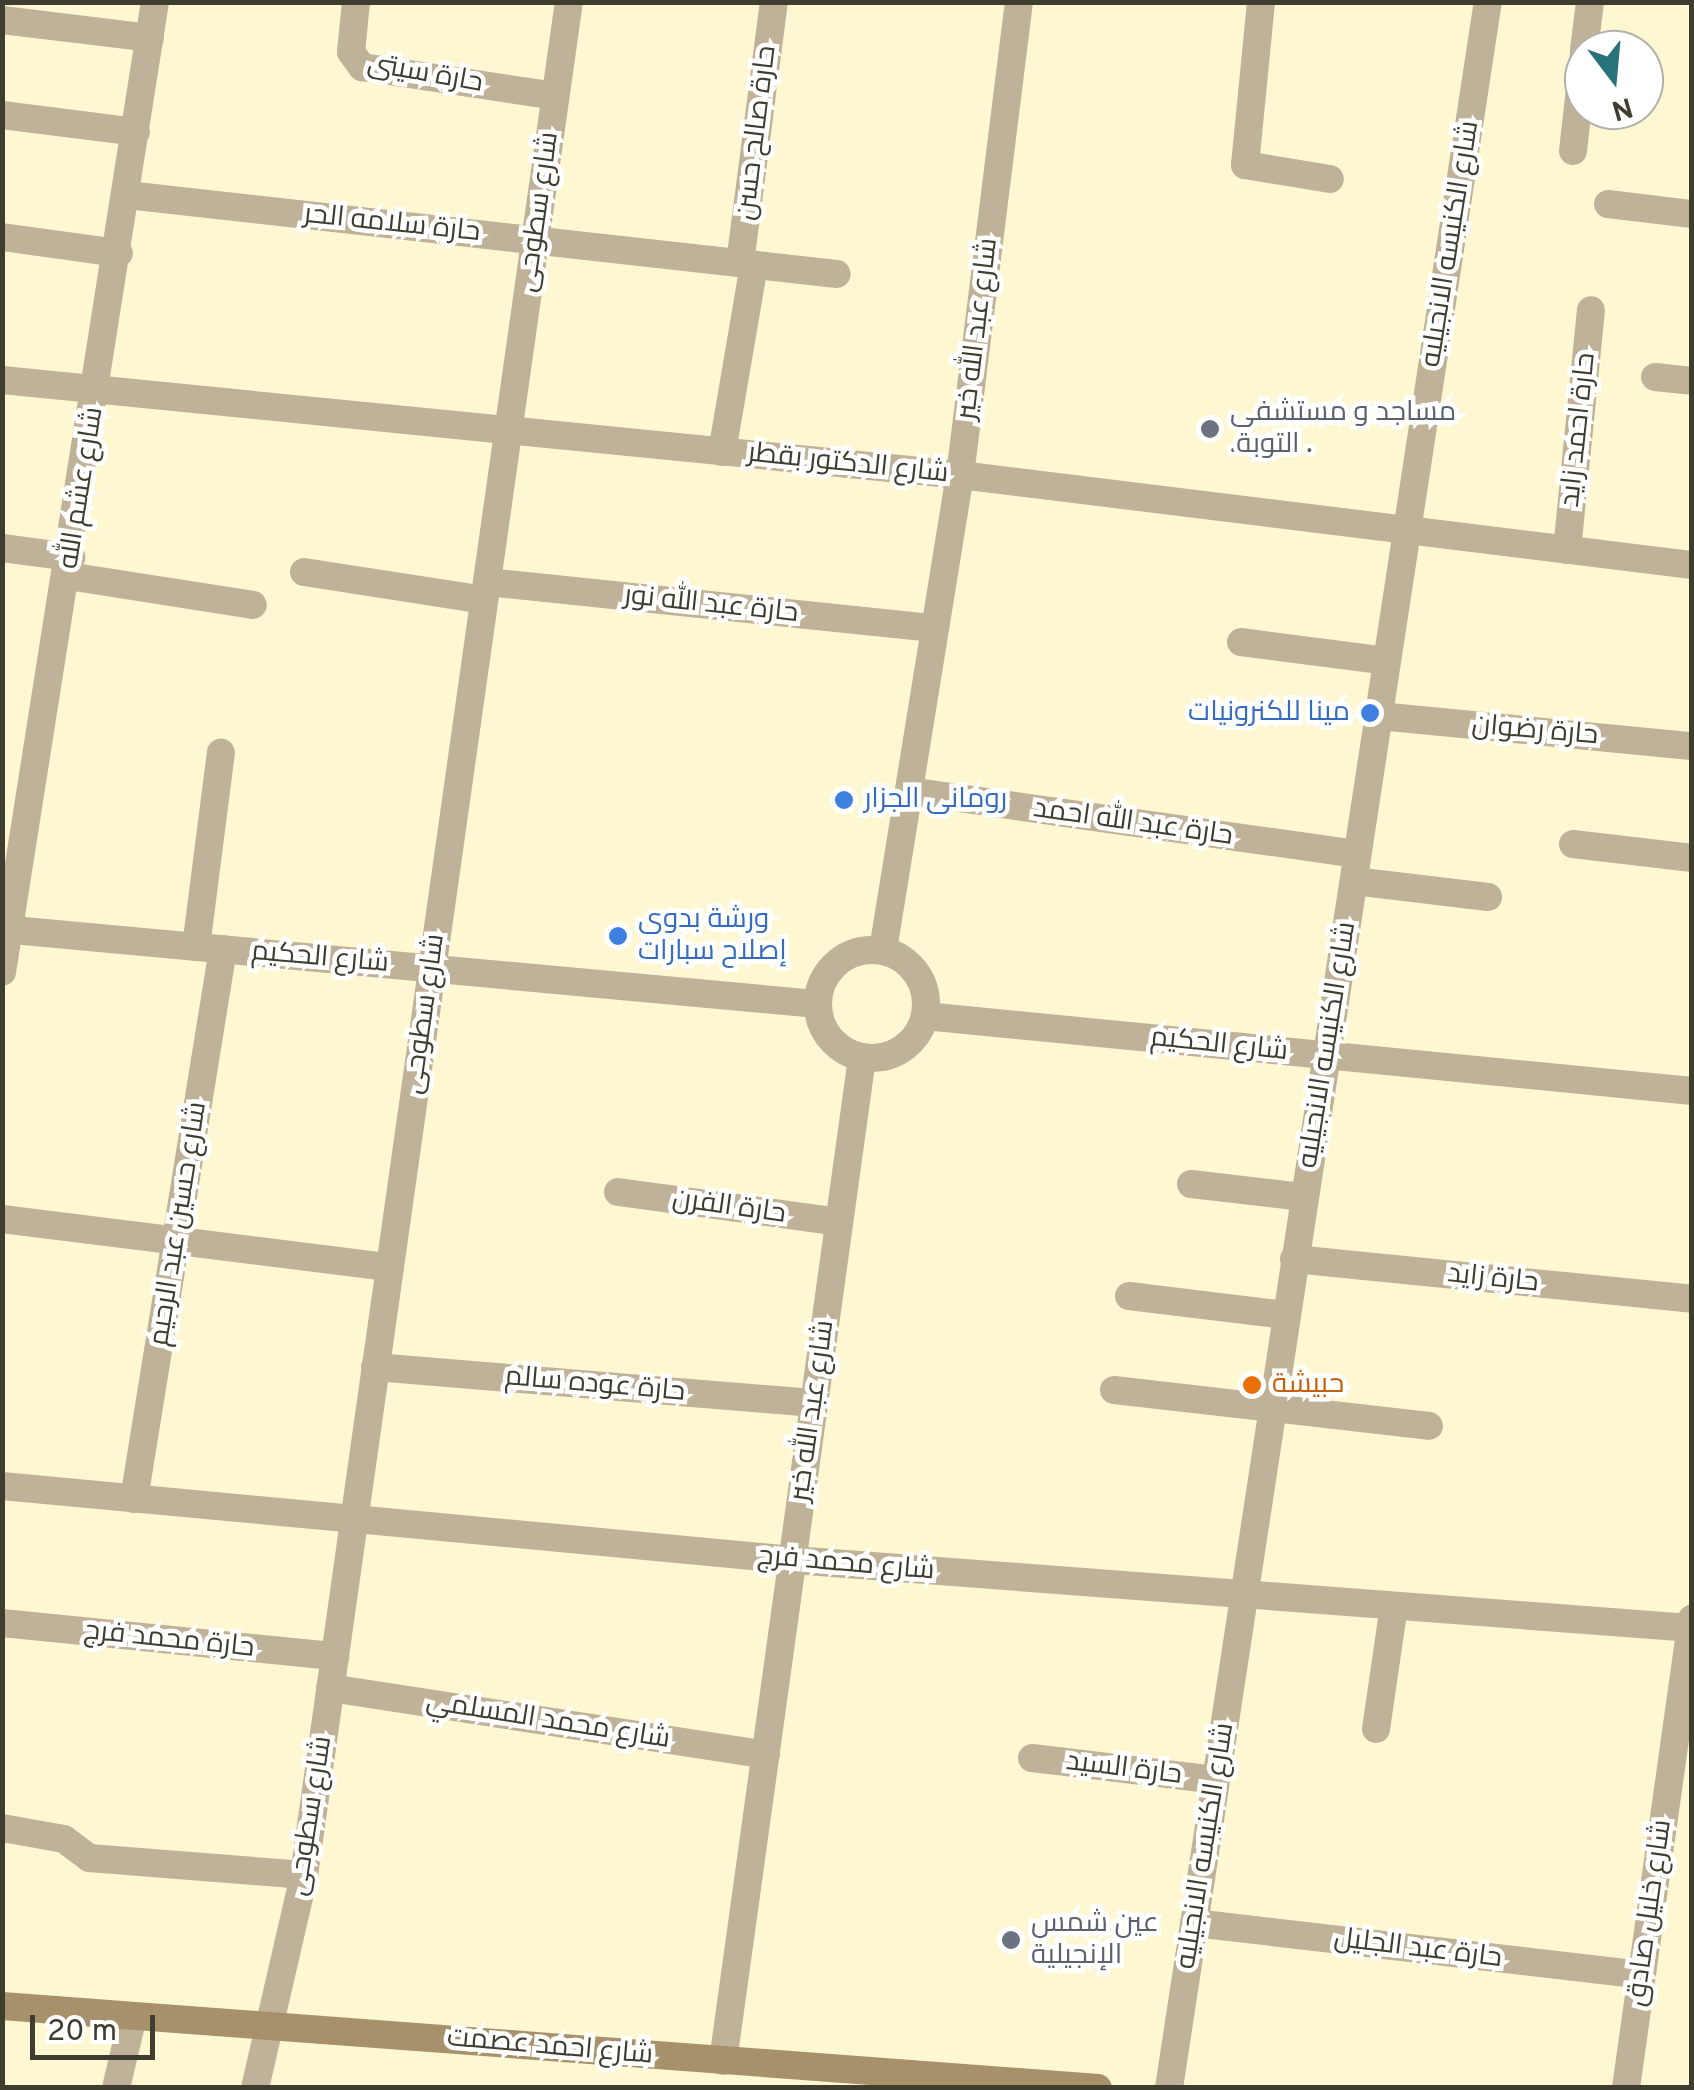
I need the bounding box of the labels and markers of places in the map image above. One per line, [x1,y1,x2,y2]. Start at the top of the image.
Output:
place label: مساجد و مستشفى .التوبة . [1230,396,1456,462]
marker: مساجد و مستشفى .التوبة . [1199,418,1221,440]
place label: مينا للكنرونيات [1188,696,1350,730]
marker: مينا للكنرونيات [1359,702,1381,724]
place label: رومانى الجزار [864,783,1007,817]
marker: رومانى الجزار [833,789,855,811]
place label: ورشة بدوى إصلاح سبارات [638,903,787,969]
marker: ورشة بدوى إصلاح سبارات [607,925,629,947]
place label: حبيشة [1272,1368,1344,1402]
marker: حبيشة [1241,1374,1263,1396]
place label: عين شمس الإنجيلية [1031,1907,1159,1973]
marker: عين شمس الإنجيلية [1000,1929,1022,1951]

